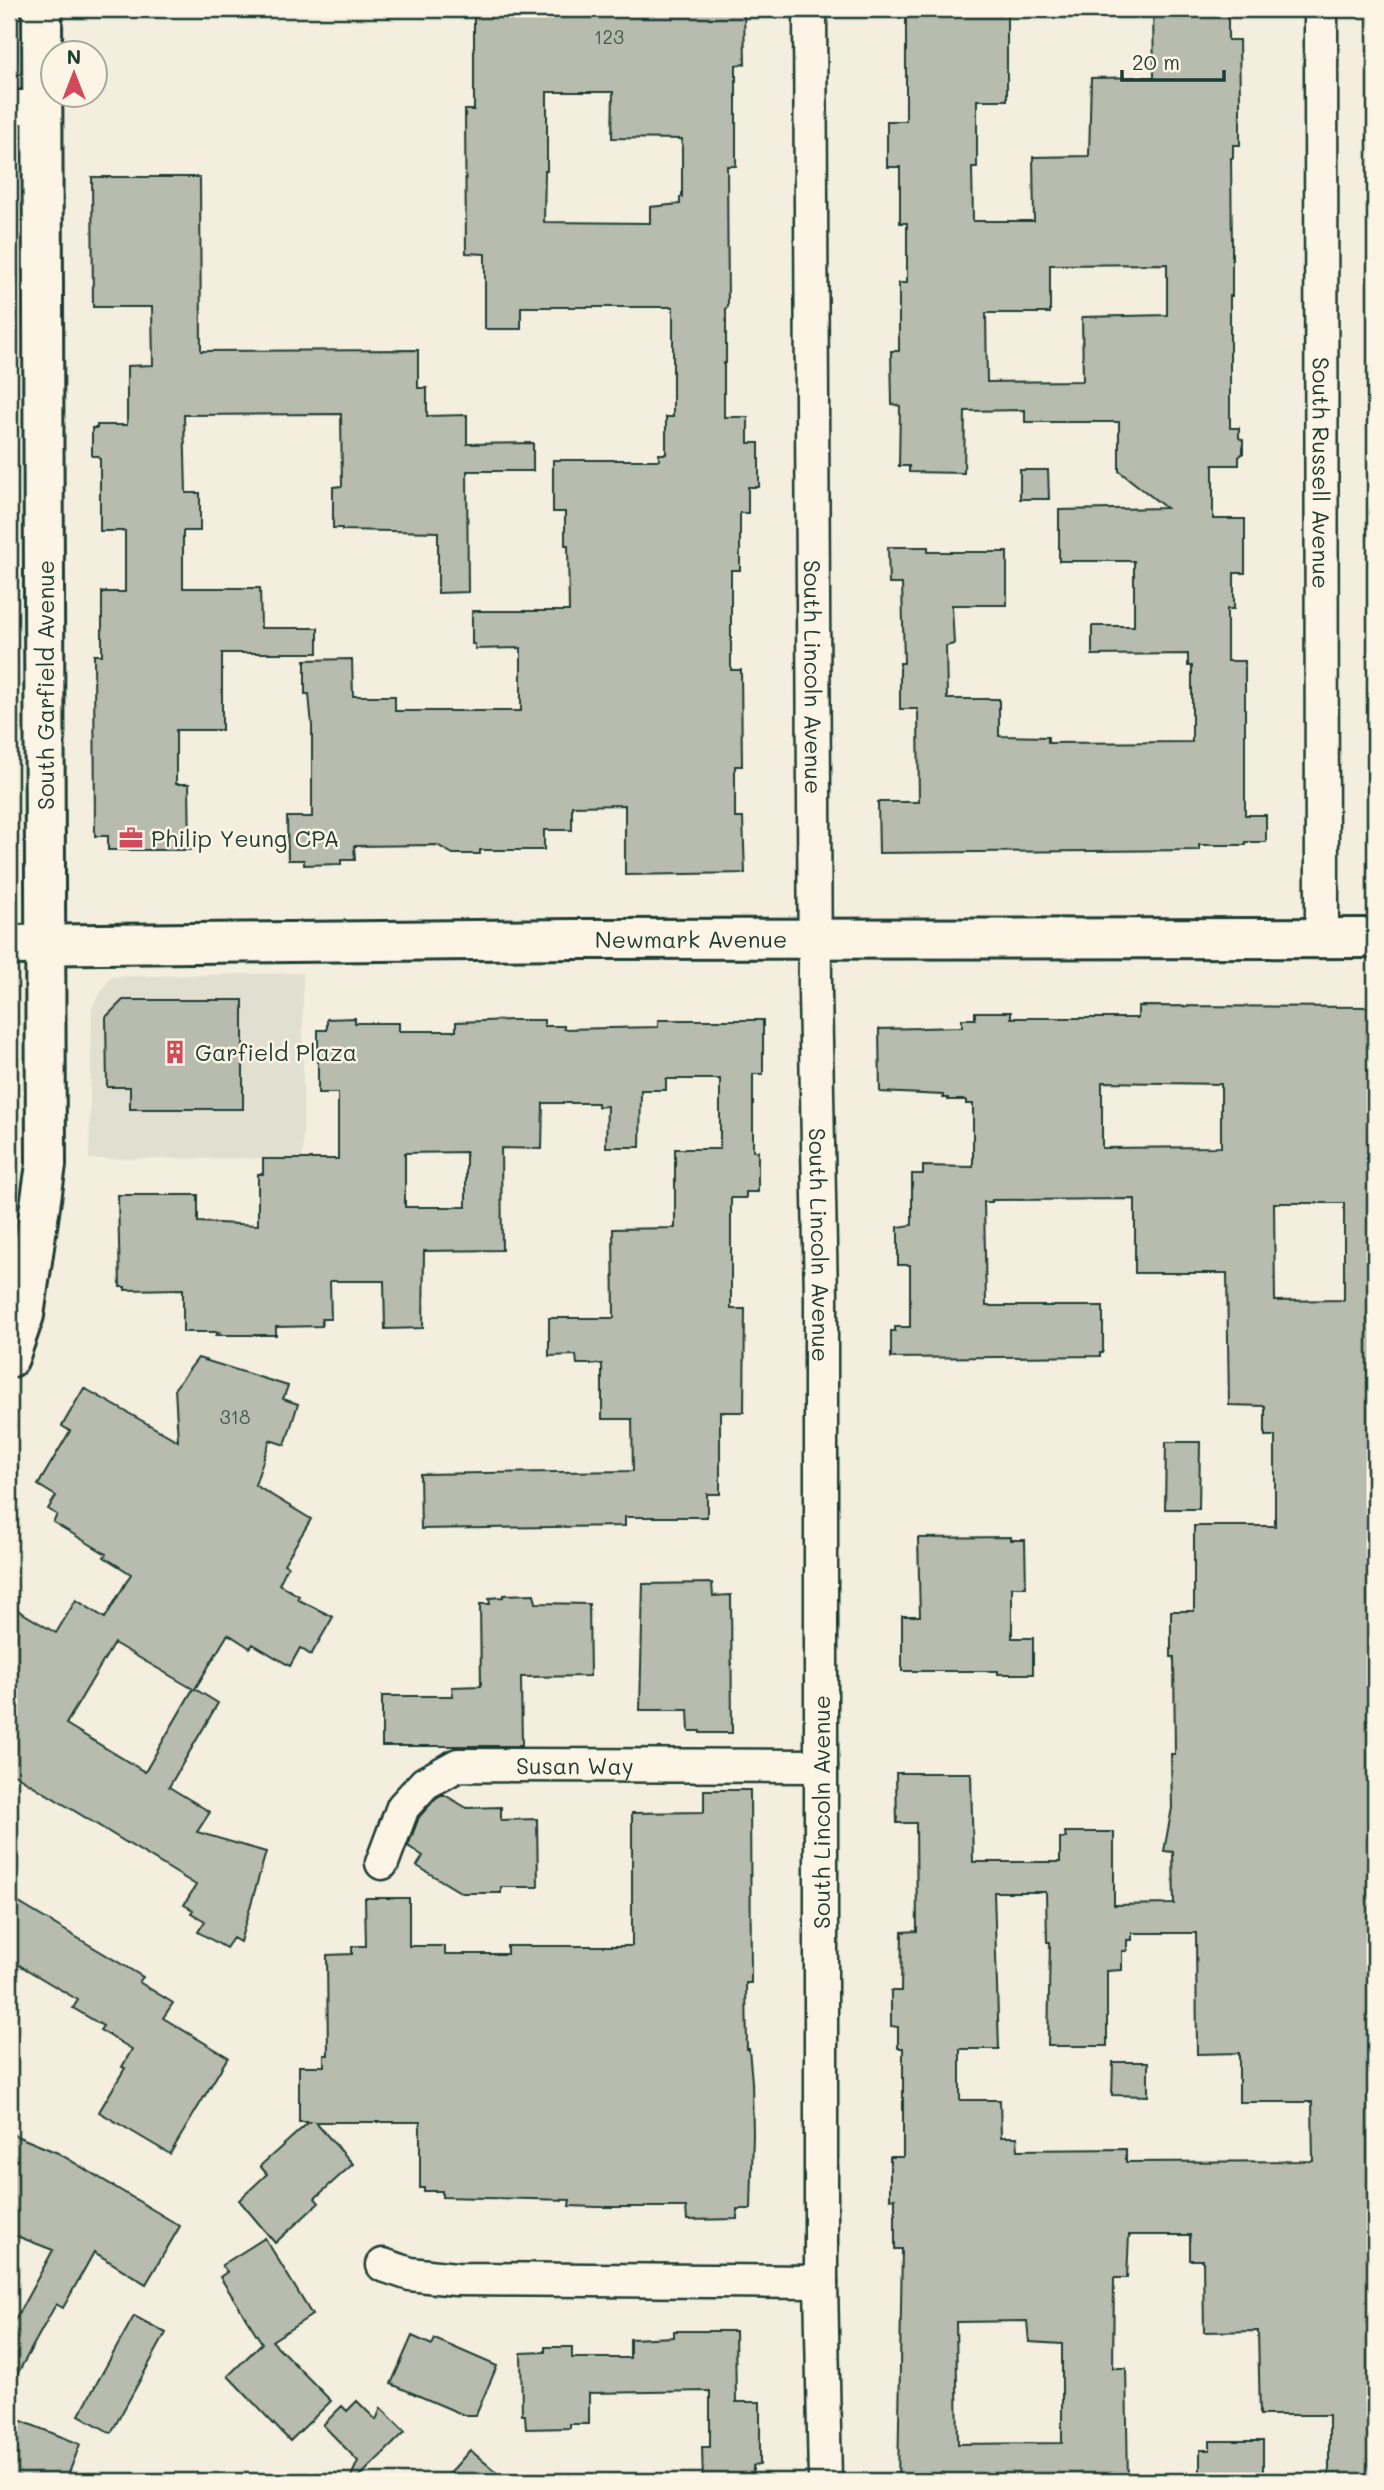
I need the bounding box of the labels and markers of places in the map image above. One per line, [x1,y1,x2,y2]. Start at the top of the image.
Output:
place label: Philip Yeung CPA [151,823,339,853]
office icon: Philip Yeung CPA [117,824,145,852]
place label: Garfield Plaza [195,1037,357,1067]
building icon: Garfield Plaza [161,1038,189,1066]

